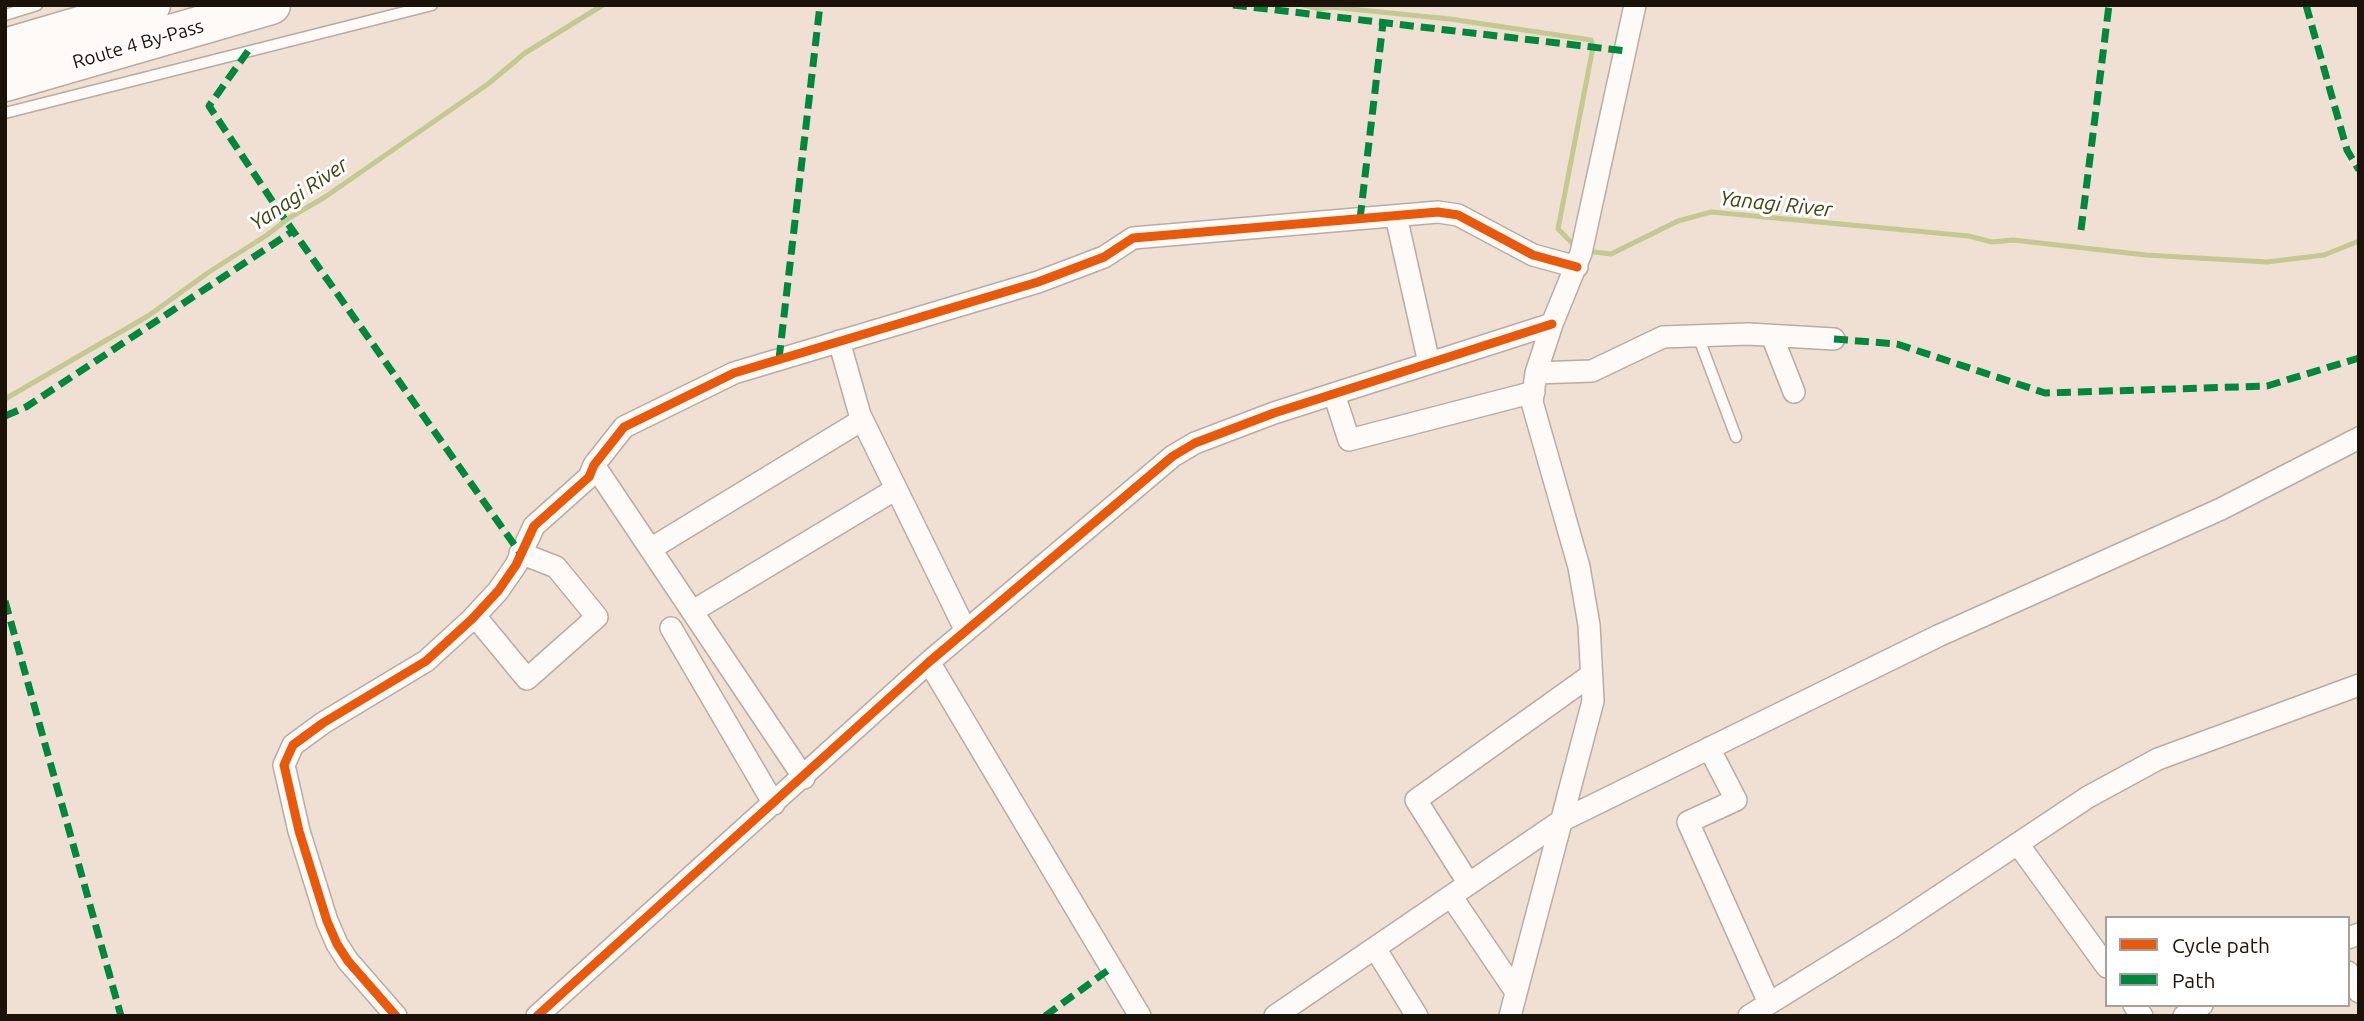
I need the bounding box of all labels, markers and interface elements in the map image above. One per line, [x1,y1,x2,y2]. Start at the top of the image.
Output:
street label: Route 4 By-Pass [70,14,206,74]
water label: Yanagi River [245,152,353,236]
water label: Yanagi River [1718,186,1834,222]
legend [2105,916,2350,1007]
text: Cycle path [2172,933,2270,957]
text: Path [2172,968,2215,992]

